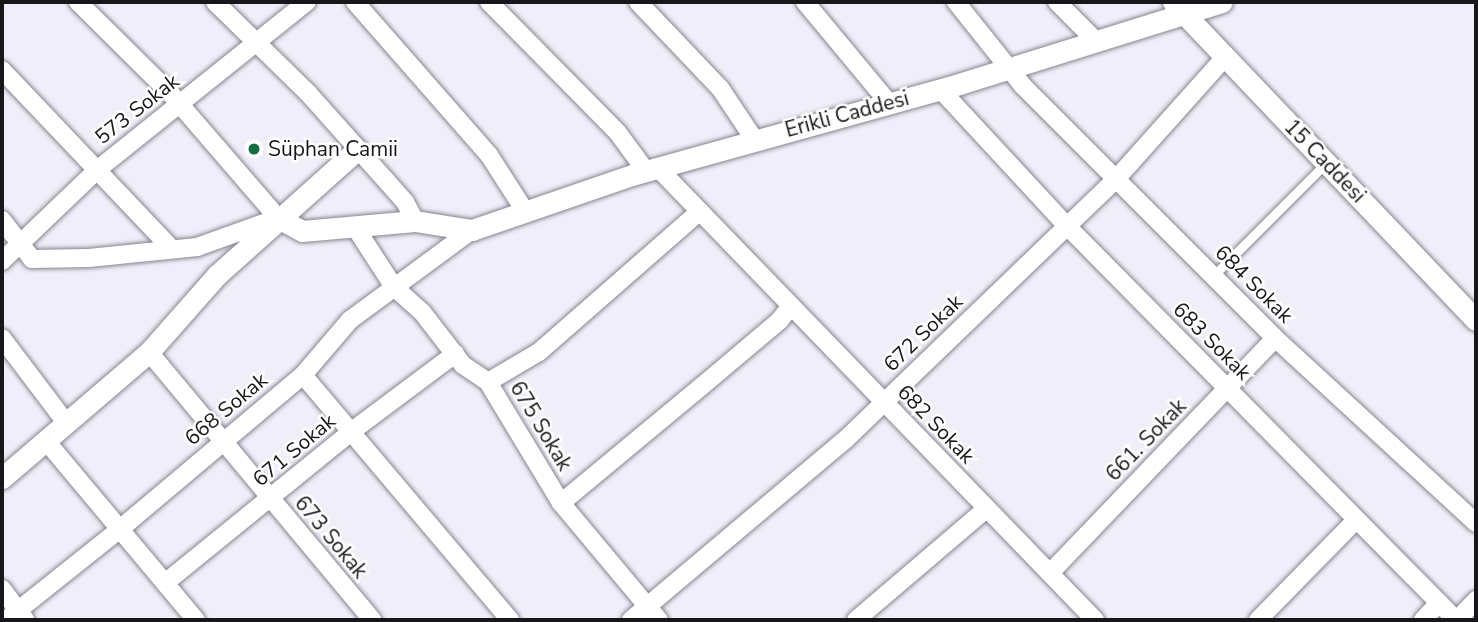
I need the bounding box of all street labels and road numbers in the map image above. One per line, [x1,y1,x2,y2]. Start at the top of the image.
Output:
street label: 573 Sokak [90,68,184,150]
street label: Erikli Caddesi [782,85,912,143]
street label: 15 Caddesi [1279,114,1371,208]
street label: 684 Sokak [1210,240,1298,328]
street label: 672 Sokak [878,289,968,377]
street label: 683 Sokak [1168,297,1256,385]
street label: 668 Sokak [180,367,272,451]
street label: 675 Sokak [504,377,578,475]
street label: 682 Sokak [892,379,980,469]
street label: 661. Sokak [1101,394,1191,486]
street label: 671 Sokak [248,408,340,492]
street label: 673 Sokak [289,491,373,583]

